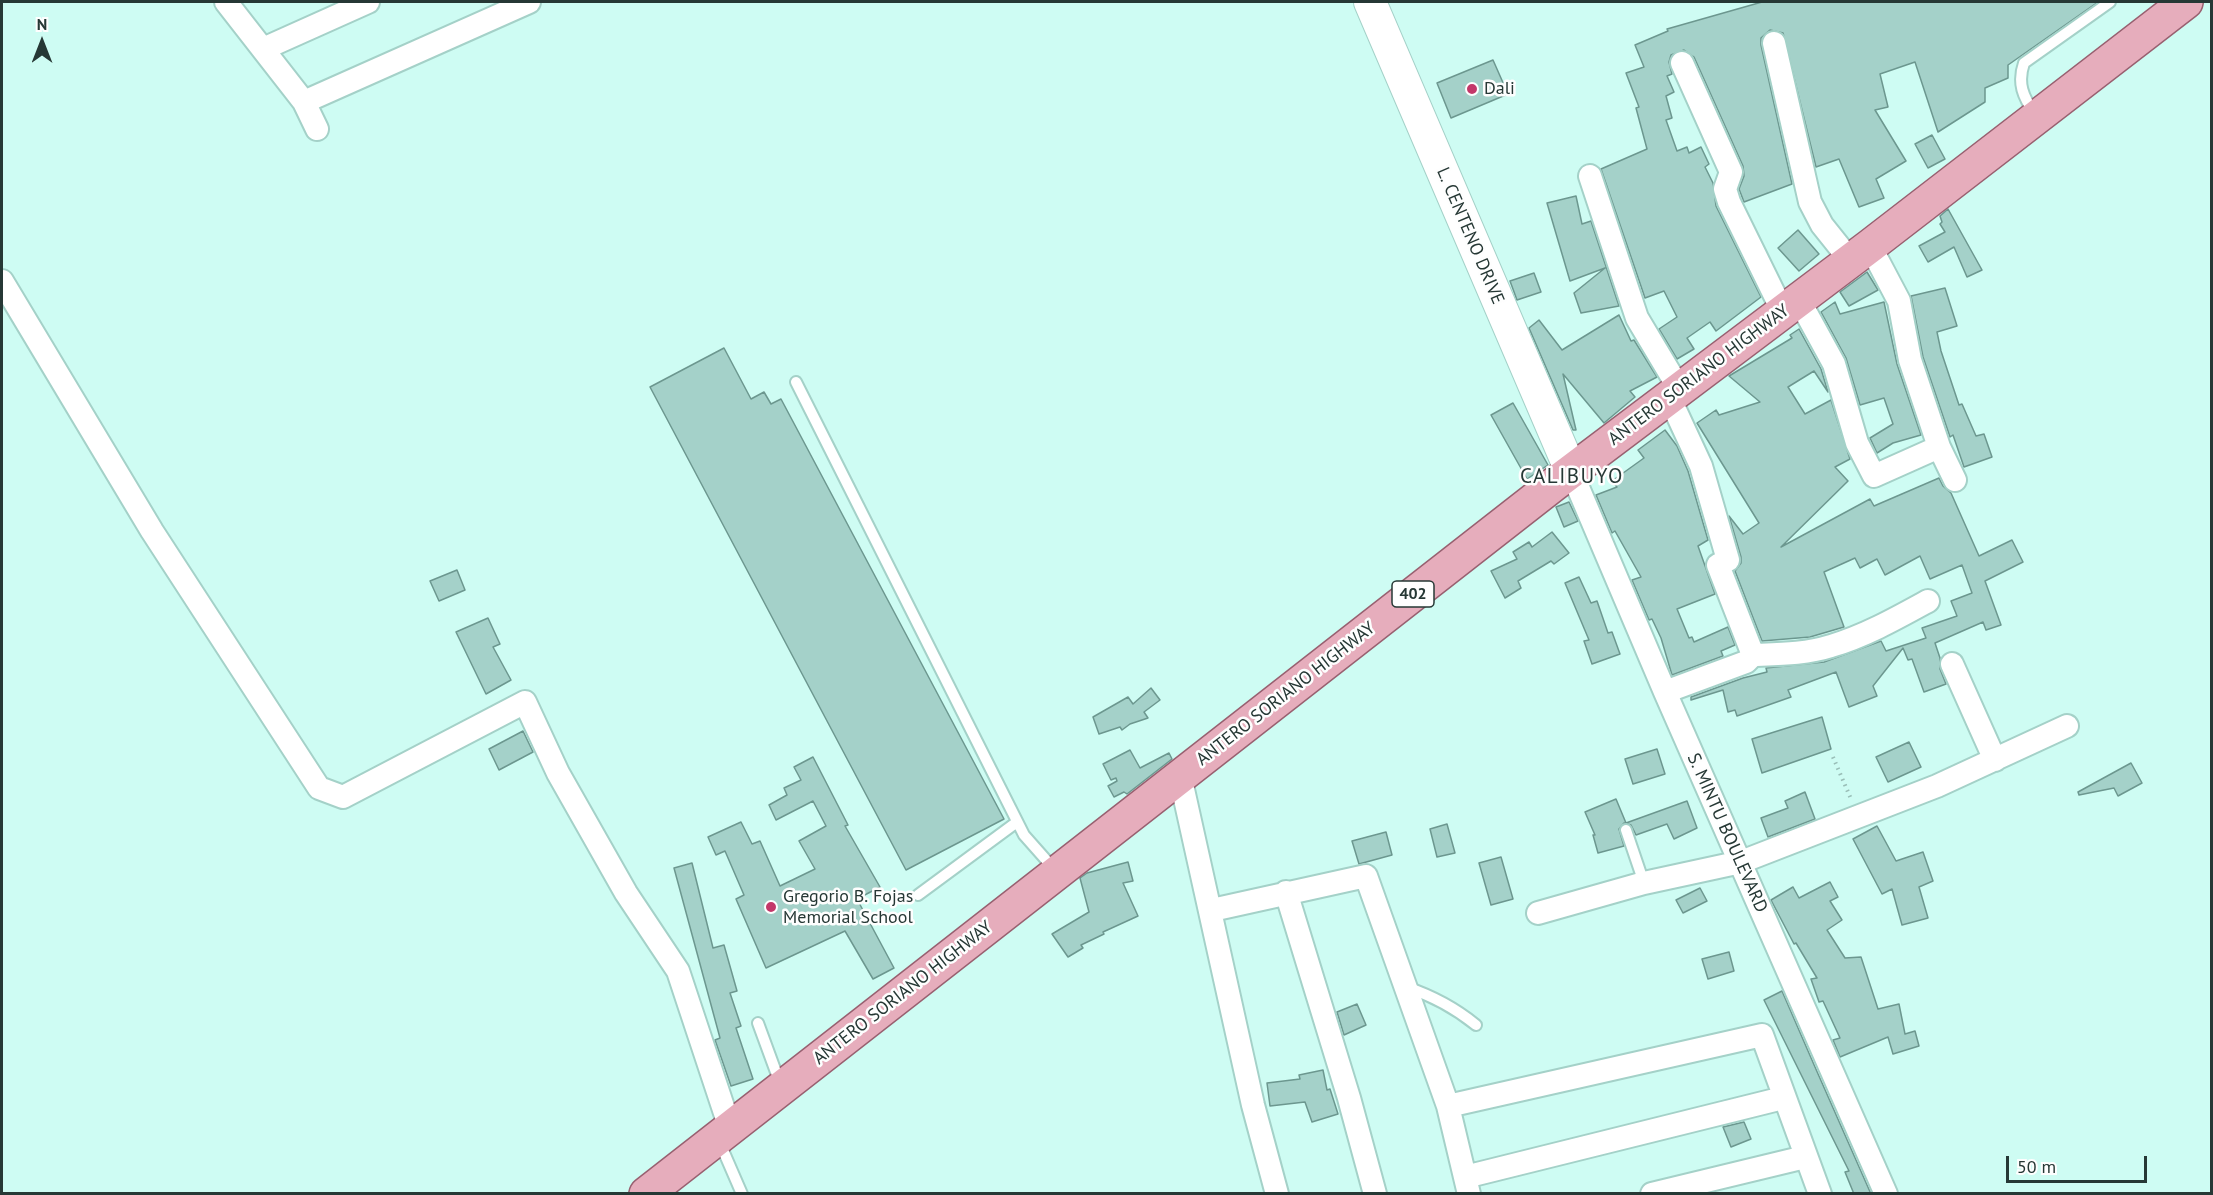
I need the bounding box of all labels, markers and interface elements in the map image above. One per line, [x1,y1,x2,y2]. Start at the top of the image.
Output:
north arrow [12,12,72,72]
text: N [37,14,47,34]
place label: Dali [1484,78,1515,100]
marker: Dali [1465,82,1479,96]
street label: L. CENTENO DRIVE [1431,164,1509,308]
street label: ANTERO SORIANO HIGHWAY [1604,300,1794,450]
district label: CALIBUYO [1520,464,1624,490]
road number: 402 [1392,581,1434,607]
street label: ANTERO SORIANO HIGHWAY [1192,617,1380,771]
street label: S. MINTU BOULEVARD [1682,750,1772,916]
place label: Gregorio B. Fojas Memorial School [783,886,913,928]
marker: Gregorio B. Fojas Memorial School [764,900,778,914]
street label: ANTERO SORIANO HIGHWAY [809,916,997,1070]
scale bar [2009,1144,2150,1182]
text: 50 m [2017,1155,2056,1178]

